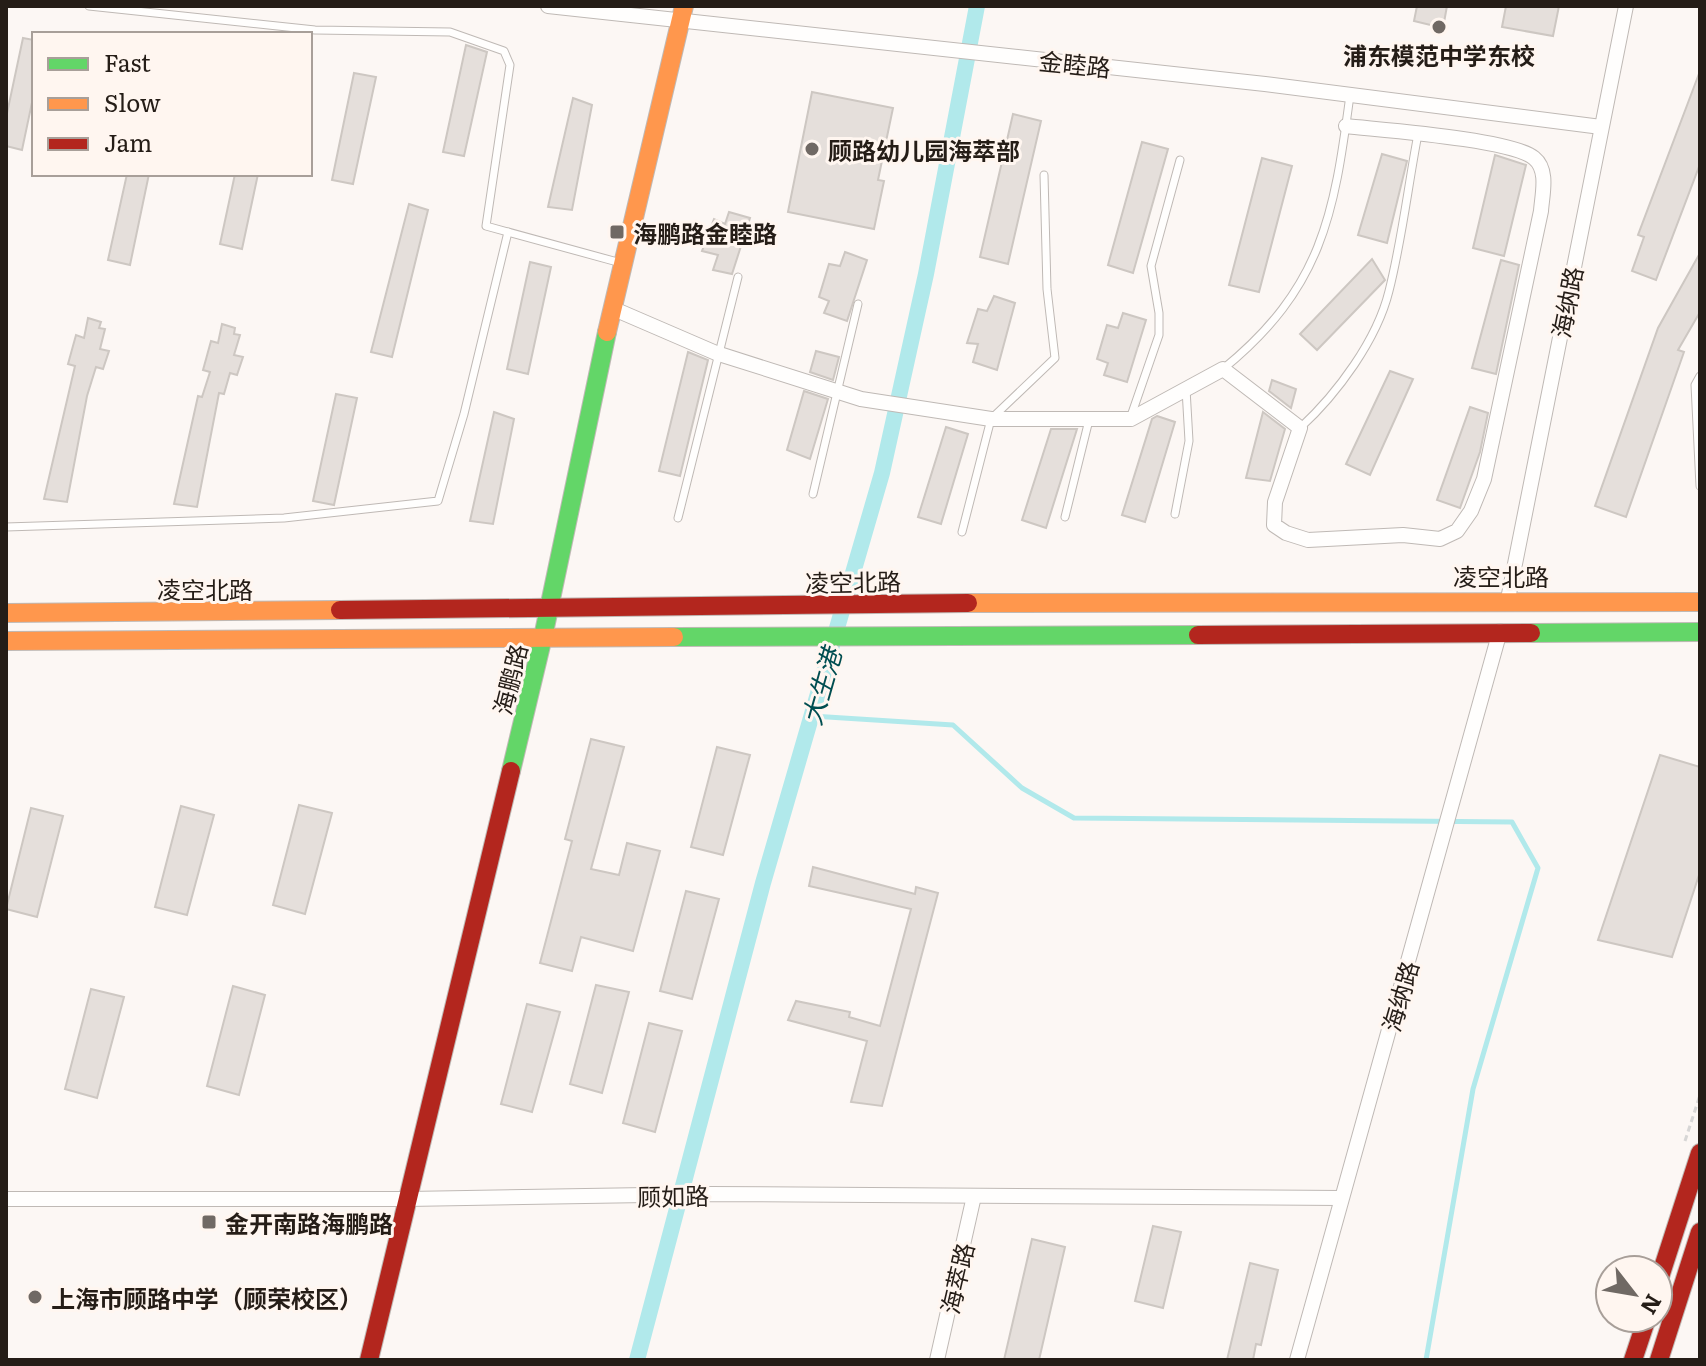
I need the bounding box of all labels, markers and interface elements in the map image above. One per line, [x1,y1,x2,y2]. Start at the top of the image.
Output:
marker: 浦东模范中学东校 [1430,18,1448,36]
legend [32,32,312,176]
place label: 浦东模范中学东校 [1343,37,1535,72]
street label: 金睦路 [1037,42,1113,84]
text: Fast [104,44,151,79]
text: Slow [104,84,161,119]
text: Jam [104,124,152,159]
place label: 顾路幼儿园海萃部 [828,132,1020,167]
marker: 顾路幼儿园海萃部 [803,140,821,158]
place label: 海鹏路金睦路 [633,215,777,250]
marker: 海鹏路金睦路 [608,223,626,241]
street label: 海纳路 [1542,263,1590,341]
street label: 凌空北路 [1453,558,1549,593]
street label: 凌空北路 [805,563,901,599]
street label: 凌空北路 [157,571,253,606]
water label: 大生港 [791,639,851,729]
street label: 海鹏路 [483,640,535,718]
street label: 海纳路 [1372,957,1426,1035]
street label: 顾如路 [637,1177,709,1213]
place label: 金开南路海鹏路 [225,1205,393,1240]
marker: 金开南路海鹏路 [200,1213,218,1231]
street label: 海萃路 [931,1239,981,1317]
north arrow [1594,1254,1674,1334]
place label: 上海市顾路中学（顾荣校区） [51,1280,363,1315]
marker: 上海市顾路中学（顾荣校区） [26,1288,44,1306]
text: N [1634,1289,1671,1321]

